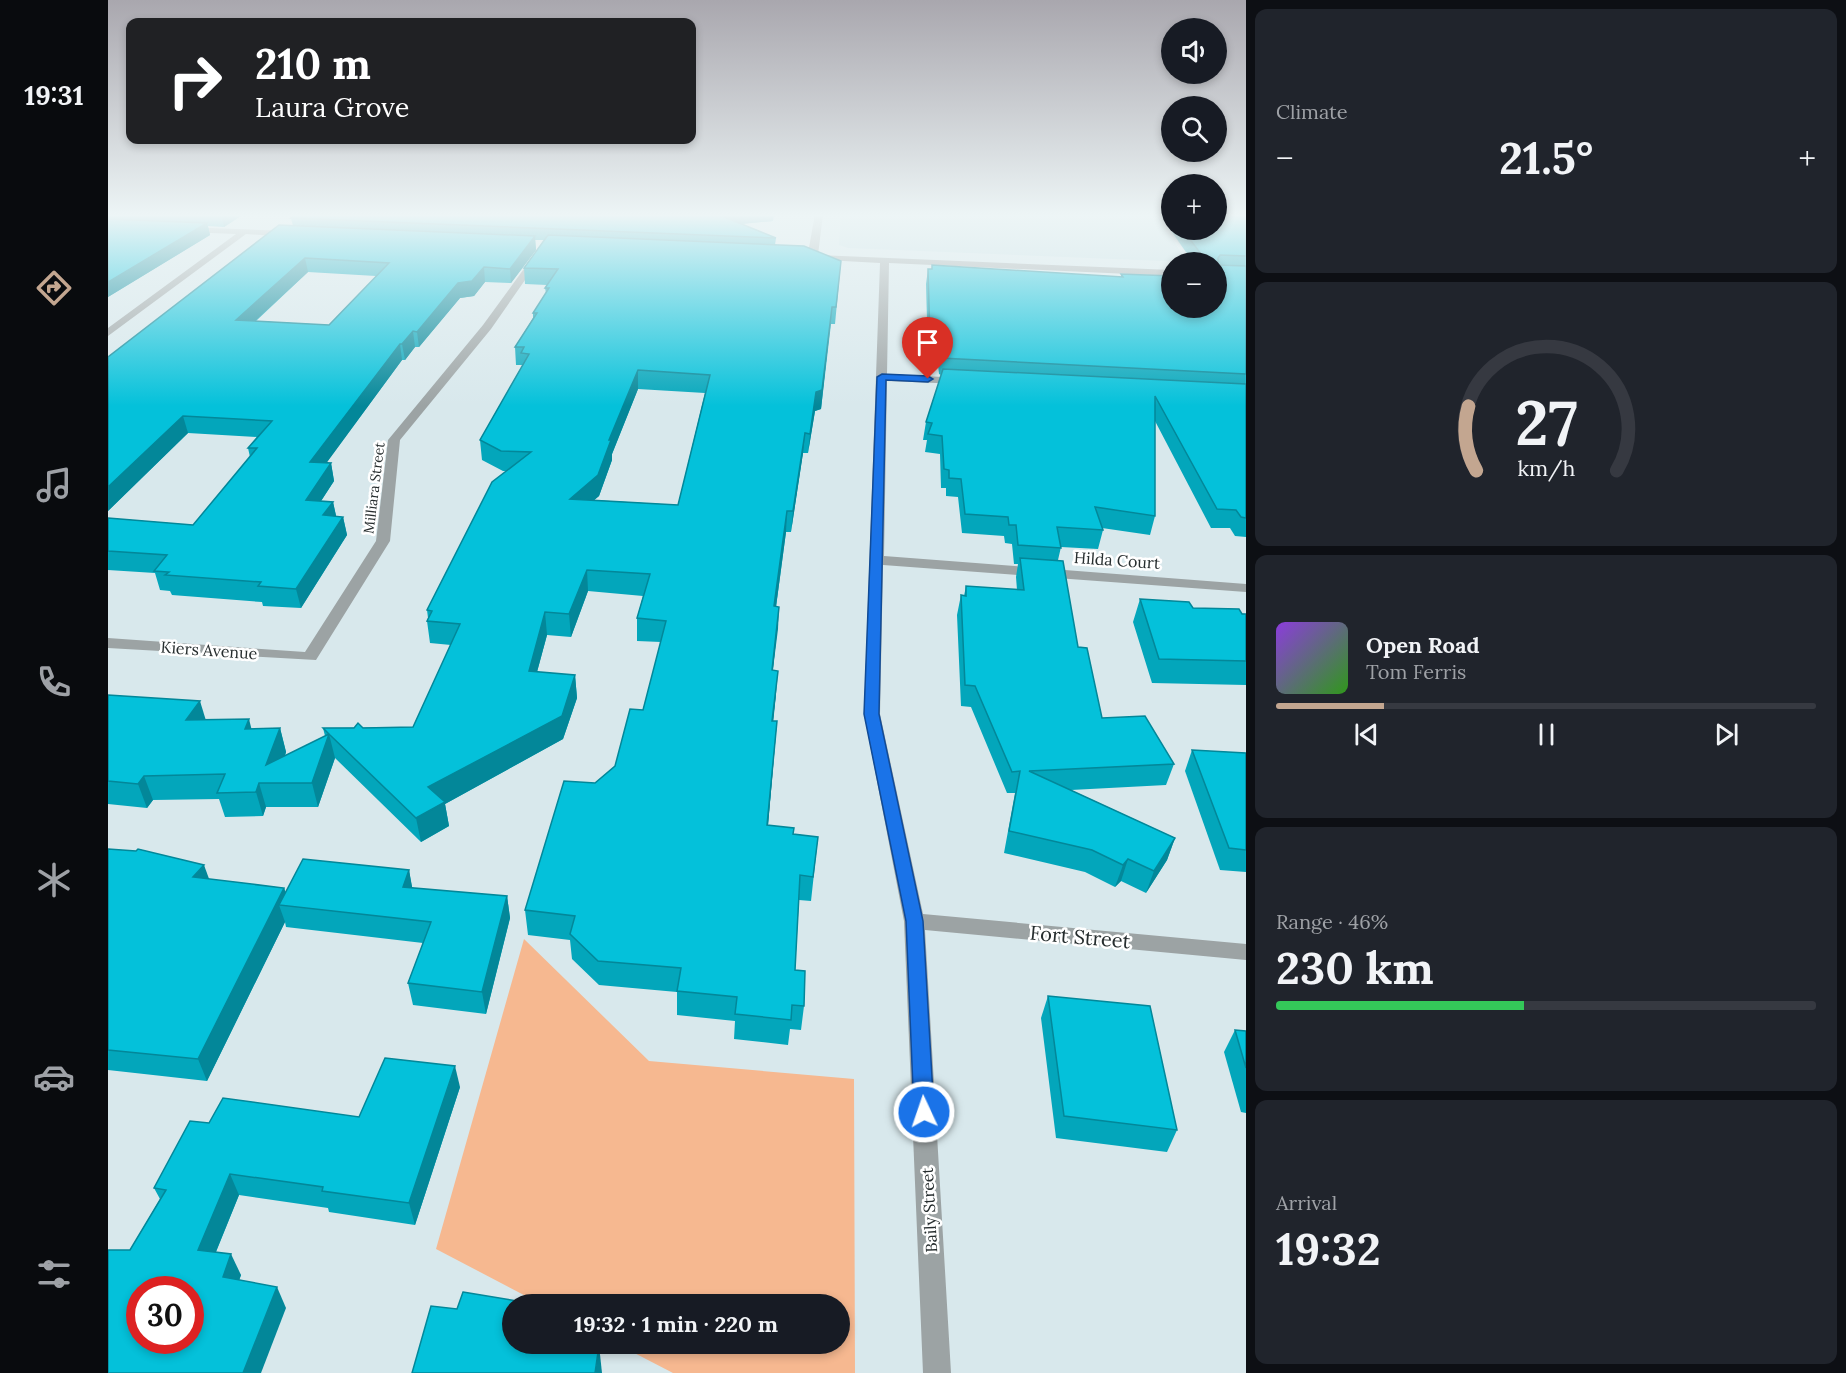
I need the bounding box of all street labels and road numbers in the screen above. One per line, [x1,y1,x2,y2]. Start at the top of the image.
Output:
street label: Milliara Street [359,441,389,535]
street label: Hilda Court [1073,547,1162,573]
street label: Kiers Avenue [160,637,258,663]
street label: Fort Street [1029,920,1132,953]
street label: Baily Street [917,1166,941,1253]

